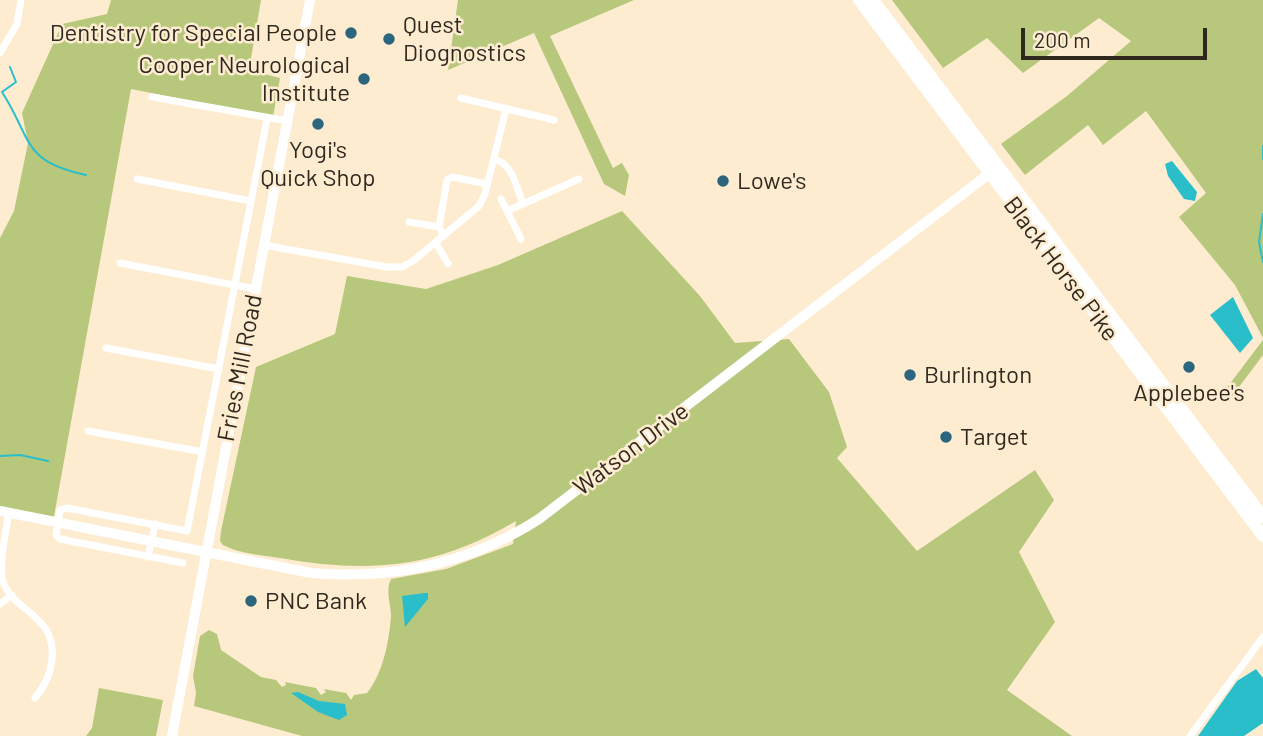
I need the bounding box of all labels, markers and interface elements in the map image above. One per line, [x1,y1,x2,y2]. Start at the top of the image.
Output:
place label: Quest Diognostics [403,11,526,67]
scale bar [1025,14,1210,58]
place label: Dentistry for Special People [50,19,337,47]
marker: Dentistry for Special People [343,25,359,41]
text: 200 m [1034,27,1091,52]
marker: Quest Diognostics [381,31,397,47]
place label: Cooper Neurological Institute [138,51,350,107]
marker: Cooper Neurological Institute [356,71,372,87]
marker: Yogi's Quick Shop [310,116,326,132]
place label: Yogi's Quick Shop [260,136,376,192]
place label: Lowe's [737,167,807,195]
marker: Lowe's [715,173,731,189]
street label: Black Horse Pike [997,191,1125,347]
street label: Fries Mill Road [212,292,268,444]
marker: Applebee's [1181,359,1197,375]
place label: Burlington [924,361,1032,389]
marker: Burlington [902,367,918,383]
place label: Applebee's [1133,379,1245,407]
street label: Watson Drive [568,396,694,502]
place label: Target [960,423,1028,451]
marker: Target [938,429,954,445]
place label: PNC Bank [265,587,367,615]
marker: PNC Bank [243,593,259,609]

